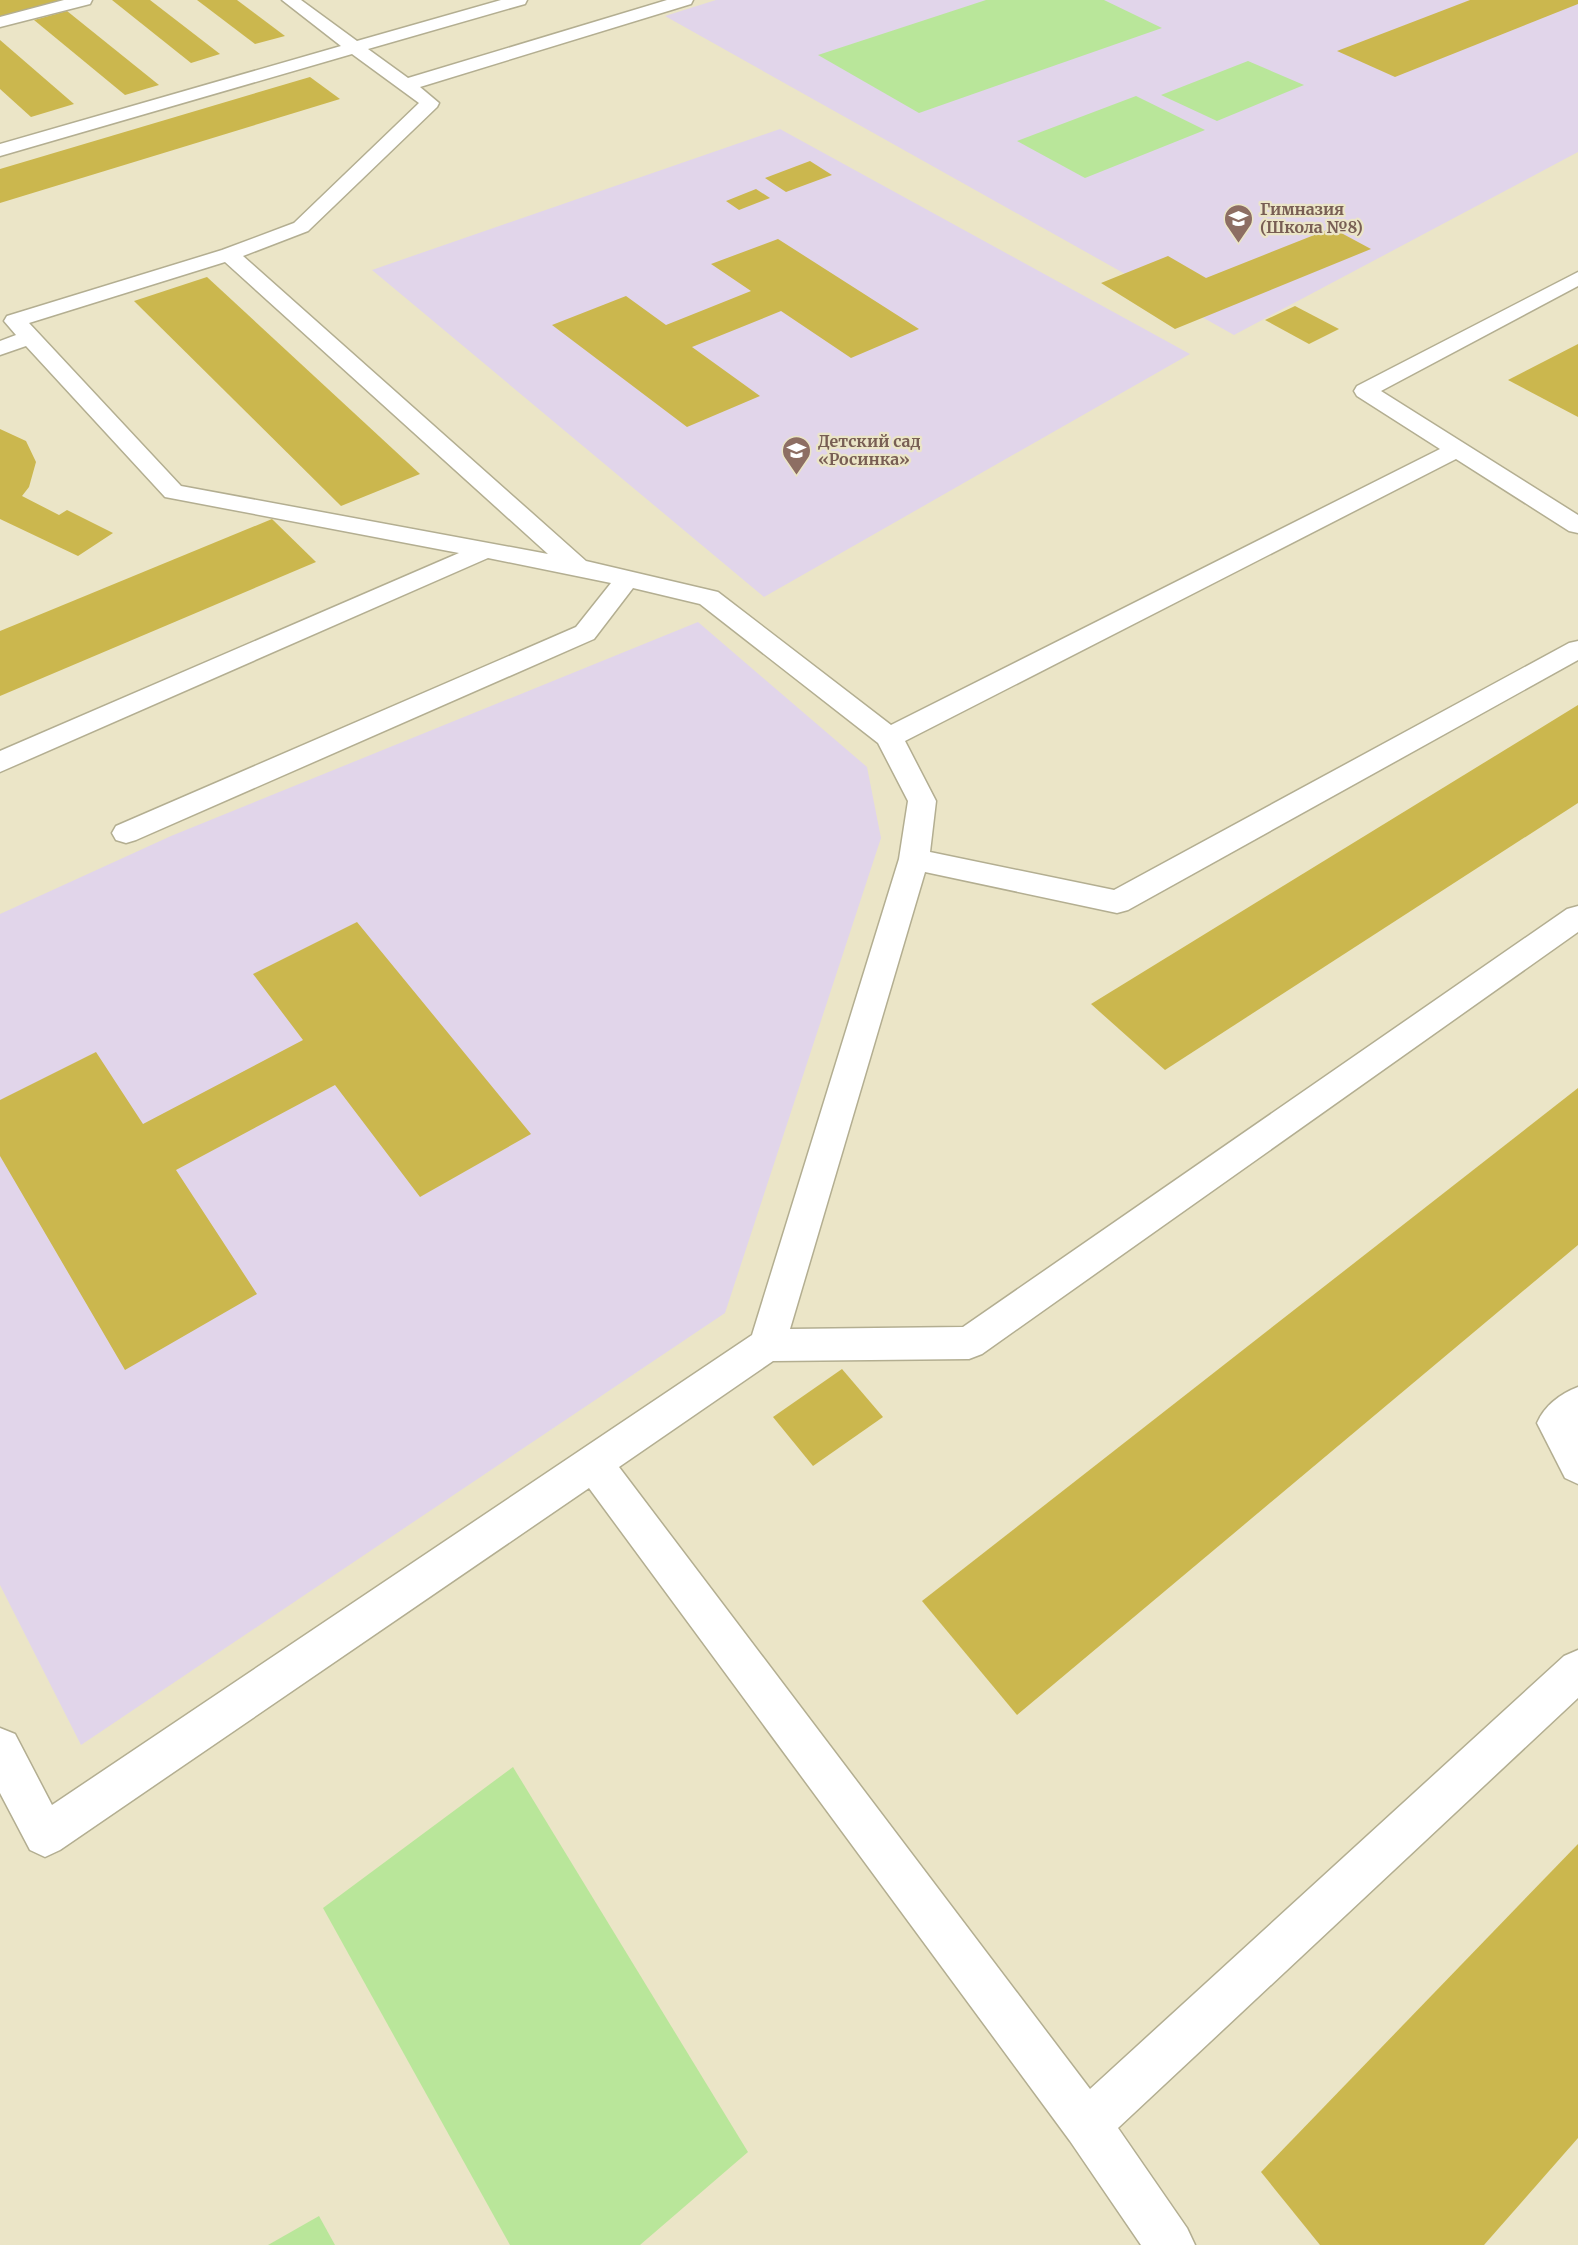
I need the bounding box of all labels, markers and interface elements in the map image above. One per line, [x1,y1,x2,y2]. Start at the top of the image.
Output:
place label: Гимназия (Школа №8) [1260,199,1363,237]
school or university icon: Гимназия (Школа №8) [1223,202,1255,244]
place label: Детский сад «Росинка» [818,431,921,469]
school or university icon: Детский сад «Росинка» [781,434,813,476]

